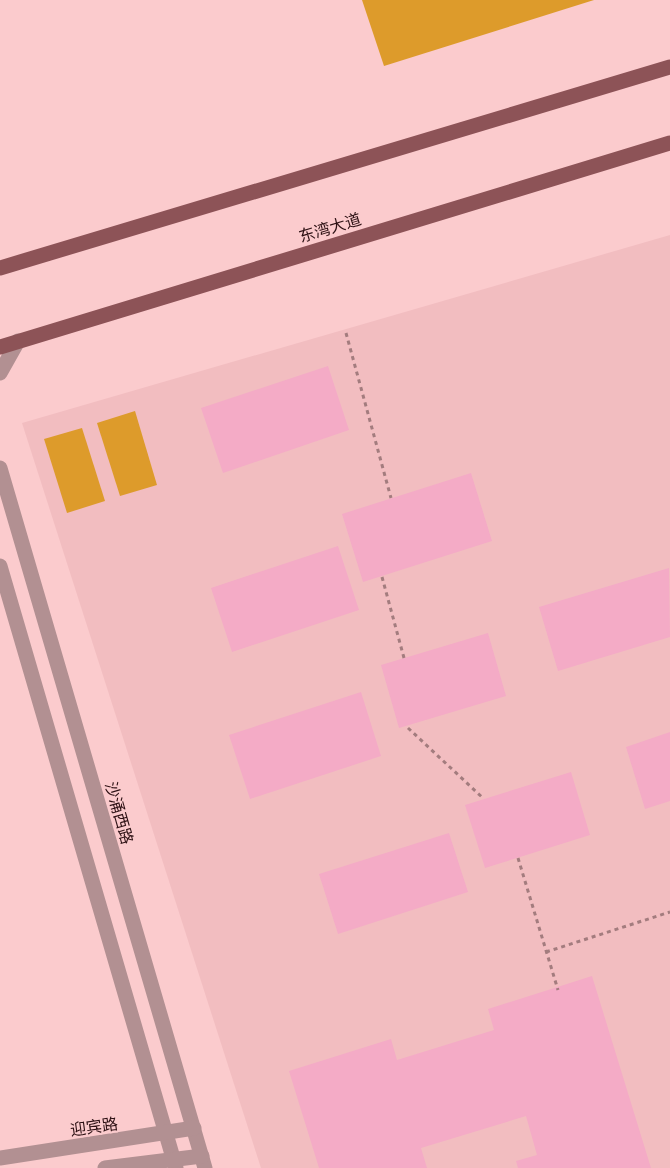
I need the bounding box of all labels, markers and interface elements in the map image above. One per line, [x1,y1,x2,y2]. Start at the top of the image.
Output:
street label: 东湾大道 [297,211,363,245]
street label: 沙涌西路 [102,780,136,846]
street label: 迎宾路 [69,1115,119,1139]

